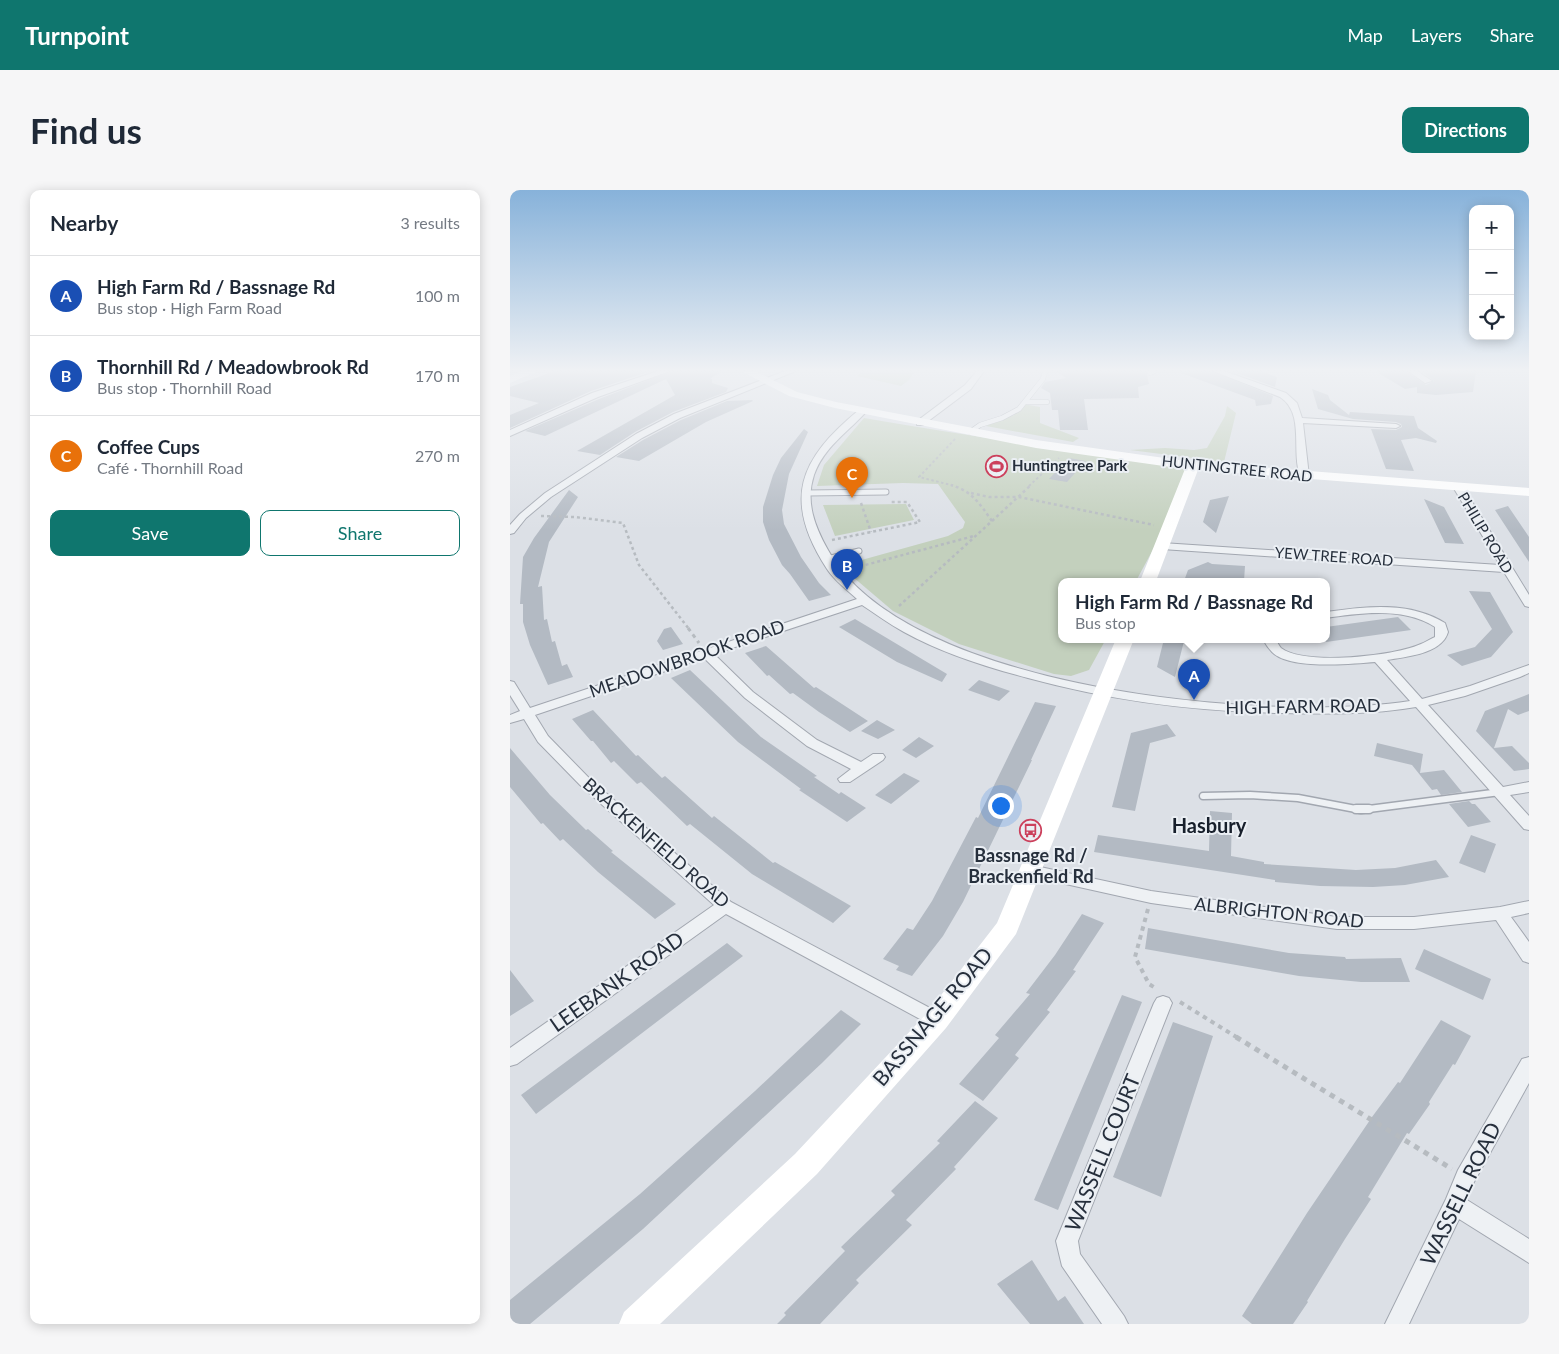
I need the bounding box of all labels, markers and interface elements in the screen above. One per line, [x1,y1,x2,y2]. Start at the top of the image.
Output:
text: Turnpoint [25,21,129,50]
text: Map [1347,24,1383,46]
text: Layers [1411,24,1462,46]
text: Share [1490,24,1534,46]
button: Directions [1402,107,1529,153]
text: Find us [30,109,142,151]
map controls [1469,205,1514,340]
button: + [1469,205,1514,250]
text: Nearby [50,210,118,235]
text: 3 results [400,213,460,232]
button: − [1469,250,1514,295]
text: High Farm Rd / Bassnage Rd [97,275,335,298]
text: A [60,286,72,305]
text: 100 m [415,286,460,305]
button: locate [1469,295,1514,340]
text: Bus stop · High Farm Road [97,298,282,317]
text: Thornhill Rd / Meadowbrook Rd [97,355,369,378]
text: B [61,366,71,385]
text: 170 m [415,366,460,385]
text: Bus stop · Thornhill Road [97,378,272,397]
text: Coffee Cups [97,435,200,458]
text: C [61,446,71,465]
text: 270 m [415,446,460,465]
street label: HUNTINGTREE ROAD [1161,451,1313,485]
sports icon: Huntingtree Park [984,454,1008,478]
place label: Huntingtree Park [1012,456,1128,474]
pin: C [836,457,868,498]
text: Café · Thornhill Road [97,458,243,477]
street label: PHILIP ROAD [1455,489,1517,576]
button: Save [50,510,250,556]
button: Share [260,510,460,556]
street label: YEW TREE ROAD [1274,543,1394,569]
pin: B [831,549,863,590]
popup [1058,578,1330,643]
text: High Farm Rd / Bassnage Rd [1075,590,1313,613]
text: Bus stop [1075,613,1136,632]
street label: MEADOWBROOK ROAD [586,614,787,702]
pin: A [1178,659,1210,700]
street label: HIGH FARM ROAD [1225,694,1381,718]
street label: BRACKENFIELD ROAD [579,773,734,912]
your location [988,793,1014,819]
district label: Hasbury [1172,813,1247,837]
bus stop icon: Bassnage Rd / Brackenfield Rd [1019,819,1043,843]
place label: Bassnage Rd / Brackenfield Rd [968,844,1094,887]
street label: ALBRIGHTON ROAD [1193,892,1365,932]
street label: LEEBANK ROAD [544,925,688,1036]
street label: BASSNAGE ROAD [867,942,997,1090]
street label: WASSELL COURT [1059,1070,1145,1235]
street label: WASSELL ROAD [1414,1118,1505,1269]

